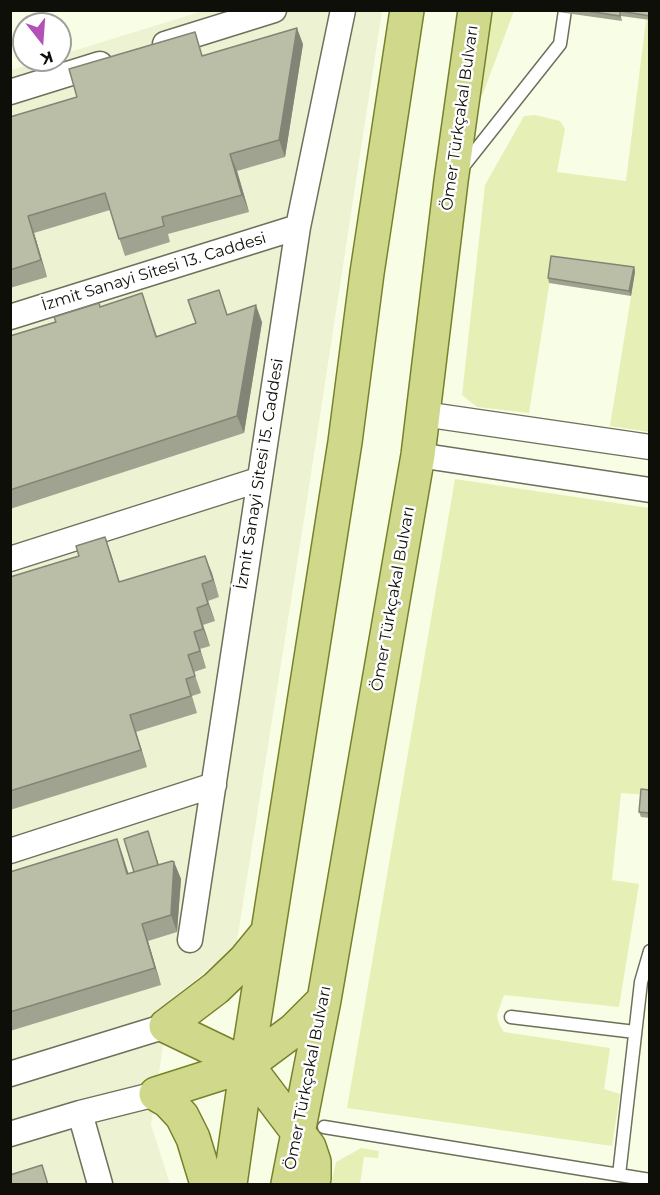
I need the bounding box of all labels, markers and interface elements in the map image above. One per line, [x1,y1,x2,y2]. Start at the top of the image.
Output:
north arrow [12,12,72,72]
street label: Ömer Türkçakal Bulvarı [437,24,483,212]
text: K [38,47,55,69]
street label: İzmit Sanayi Sitesi 13. Caddesi [39,229,269,315]
street label: İzmit Sanayi Sitesi 15. Caddesi [232,357,288,591]
street label: Ömer Türkçakal Bulvarı [367,505,419,693]
street label: Ömer Türkçakal Bulvarı [281,984,335,1172]

